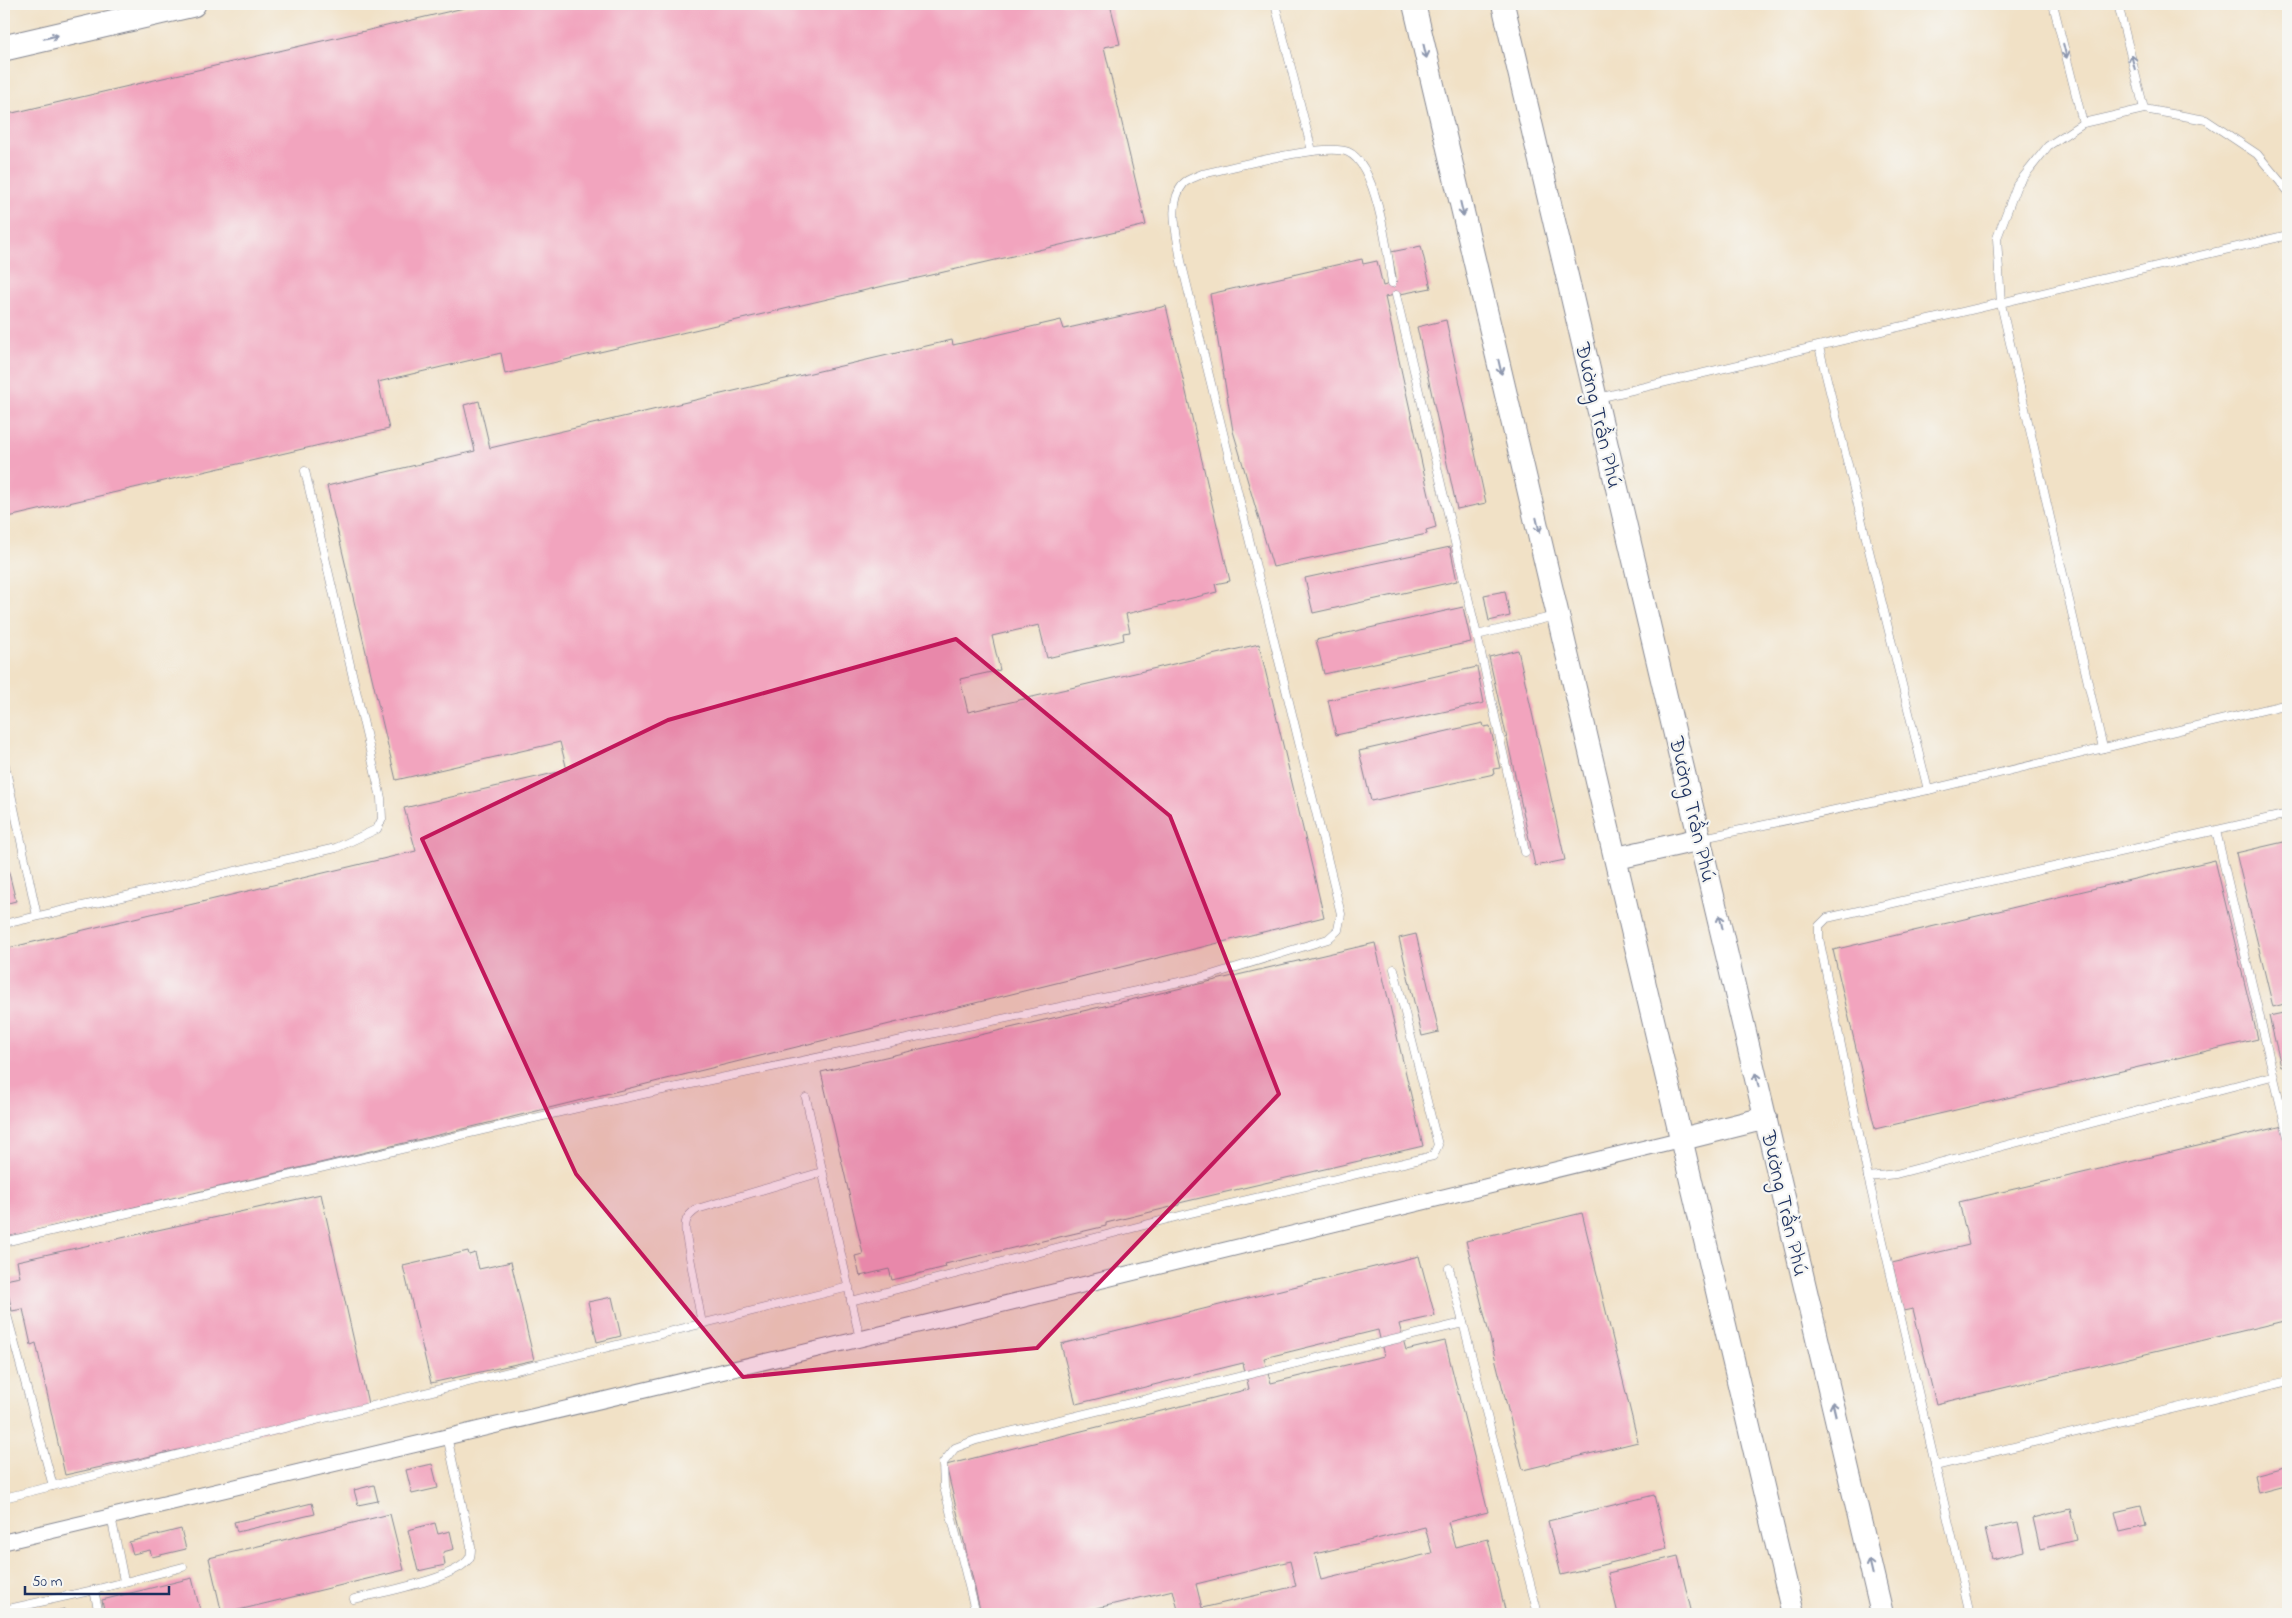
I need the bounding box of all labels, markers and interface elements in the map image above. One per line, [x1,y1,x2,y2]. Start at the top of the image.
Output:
one-way arrow [43,32,59,41]
one-way arrow [1421,43,1430,59]
one-way arrow [2061,43,2070,59]
one-way arrow [2127,54,2137,70]
one-way arrow [1458,201,1467,217]
street label: Đường Trần Phú [1564,339,1629,492]
one-way arrow [1496,359,1505,375]
one-way arrow [1534,517,1543,533]
street label: Đường Trần Phú [1658,733,1723,886]
one-way arrow [1716,914,1725,930]
one-way arrow [1752,1072,1761,1088]
street label: Đường Trần Phú [1750,1127,1815,1280]
one-way arrow [1829,1401,1838,1417]
one-way arrow [1866,1559,1875,1575]
scale bar [25,1563,169,1595]
text: 50 m [32,1571,63,1593]

